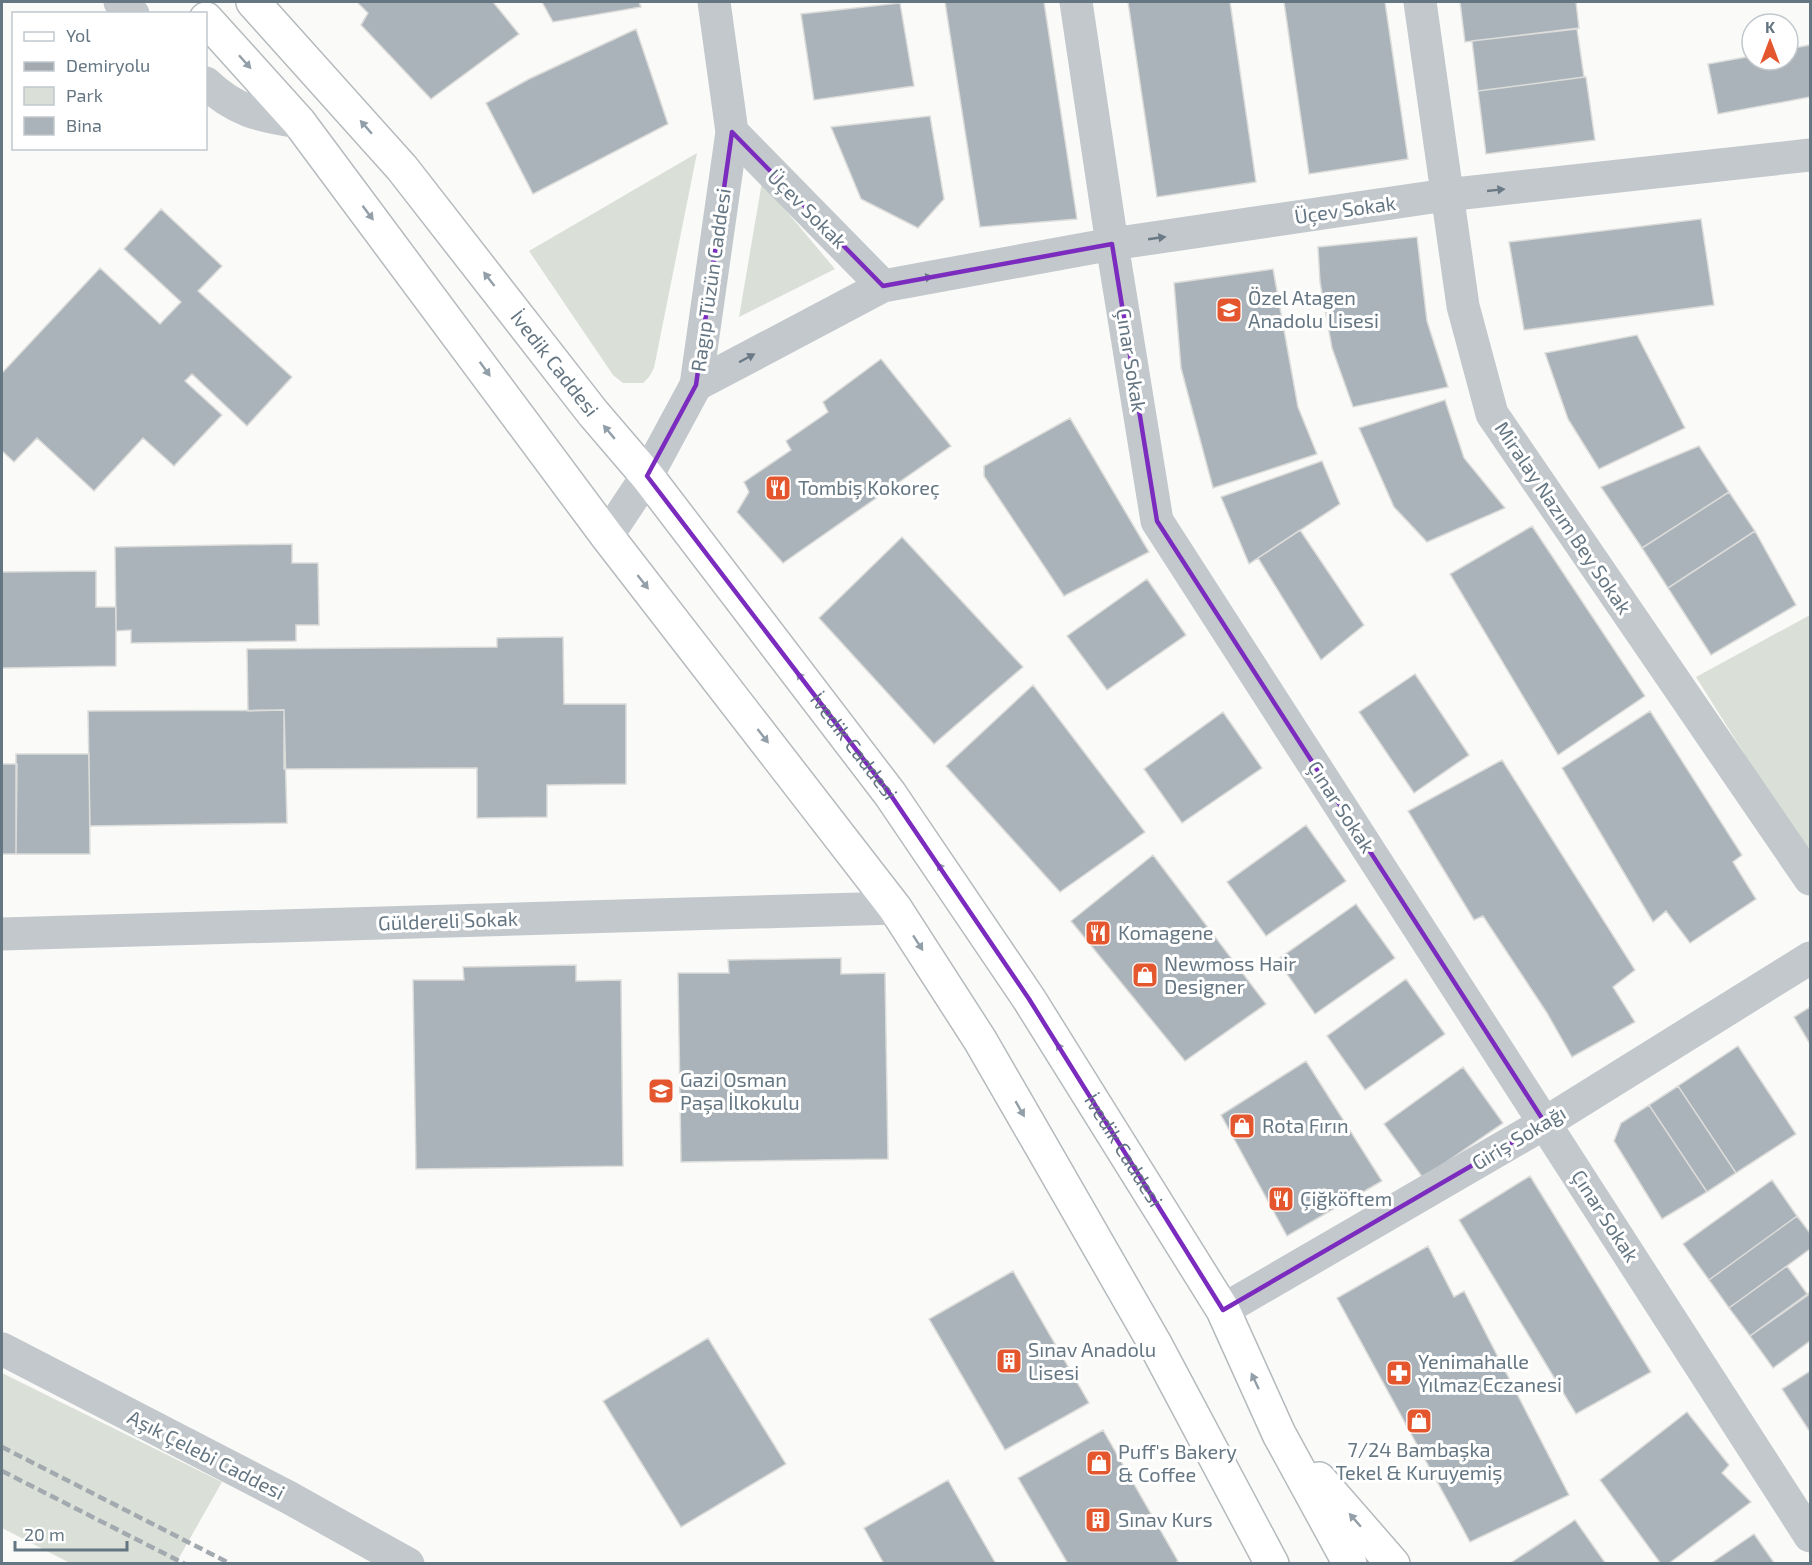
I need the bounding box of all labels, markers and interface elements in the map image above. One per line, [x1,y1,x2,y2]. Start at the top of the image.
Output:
legend [12,12,207,150]
north arrow [1740,12,1800,72]
text: K [1765,17,1776,36]
text: Yol [66,24,91,46]
text: Demiryolu [66,54,150,76]
one-way arrow [238,54,251,69]
text: Park [66,84,103,106]
text: Bina [66,114,102,136]
one-way arrow [360,120,373,135]
street label: Üçev Sokak [762,164,852,254]
one-way arrow [1487,185,1506,195]
street label: Ragıp Tüzün Caddesi [685,187,735,373]
street label: Üçev Sokak [1293,190,1397,229]
one-way arrow [362,205,374,221]
one-way arrow [1148,233,1167,242]
one-way arrow [482,271,495,287]
one-way arrow [915,273,934,282]
place label: Özel Atagen Anadolu Lisesi [1248,285,1379,332]
school or university icon: Özel Atagen Anadolu Lisesi [1214,295,1244,325]
street label: İvedik Caddesi [506,305,604,421]
street label: Çınar Sokak [1111,306,1152,414]
one-way arrow [739,353,756,362]
one-way arrow [478,362,490,377]
street label: Miralay Nazım Bey Sokak [1490,417,1637,618]
one-way arrow [603,424,616,440]
restaurant icon: Tombiş Kokoreç [763,473,793,503]
place label: Tombiş Kokoreç [798,475,940,500]
one-way arrow [637,575,649,590]
one-way arrow [796,671,808,686]
street label: İvedik Caddesi [806,687,903,804]
one-way arrow [756,729,768,744]
street label: Çınar Sokak [1302,756,1380,858]
one-way arrow [936,862,947,878]
street label: Güldereli Sokak [378,906,518,934]
restaurant icon: Komagene [1083,918,1113,948]
place label: Komagene [1118,920,1214,944]
one-way arrow [912,934,923,951]
place label: Newmoss Hair Designer [1164,951,1296,998]
shop icon: Newmoss Hair Designer [1130,960,1160,990]
one-way arrow [1056,1042,1067,1058]
place label: Gazi Osman Paşa İlkokulu [680,1067,800,1115]
school or university icon: Gazi Osman Paşa İlkokulu [646,1076,676,1106]
street label: İvedik Caddesi [1080,1089,1168,1211]
one-way arrow [1015,1100,1025,1117]
street label: Giriş Sokağı [1467,1100,1570,1175]
shop icon: Rota Fırın [1227,1111,1257,1141]
place label: Rota Fırın [1262,1113,1349,1137]
street label: Çınar Sokak [1566,1165,1644,1267]
restaurant icon: Çiğköftem [1266,1184,1296,1214]
place label: Çiğköftem [1300,1186,1392,1211]
place label: Sınav Anadolu Lisesi [1028,1337,1156,1384]
building icon: Sınav Anadolu Lisesi [994,1346,1024,1376]
place label: Yenimahalle Yılmaz Eczanesi [1418,1349,1562,1396]
pharmacy icon: Yenimahalle Yılmaz Eczanesi [1384,1358,1414,1388]
one-way arrow [1250,1371,1260,1389]
street label: Aşık Çelebi Caddesi [124,1404,289,1505]
shop icon: 7/24 Bambaşka Tekel & Kuruyemiş [1404,1406,1434,1436]
place label: 7/24 Bambaşka Tekel & Kuruyemiş [1336,1437,1502,1485]
place label: Puff's Bakery & Coffee [1118,1439,1237,1486]
shop icon: Puff's Bakery & Coffee [1084,1448,1114,1478]
building icon: Sınav Kurs [1083,1505,1113,1535]
place label: Sınav Kurs [1118,1507,1213,1531]
one-way arrow [1348,1512,1362,1527]
scale bar [15,1514,128,1552]
text: 20 m [24,1523,65,1545]

